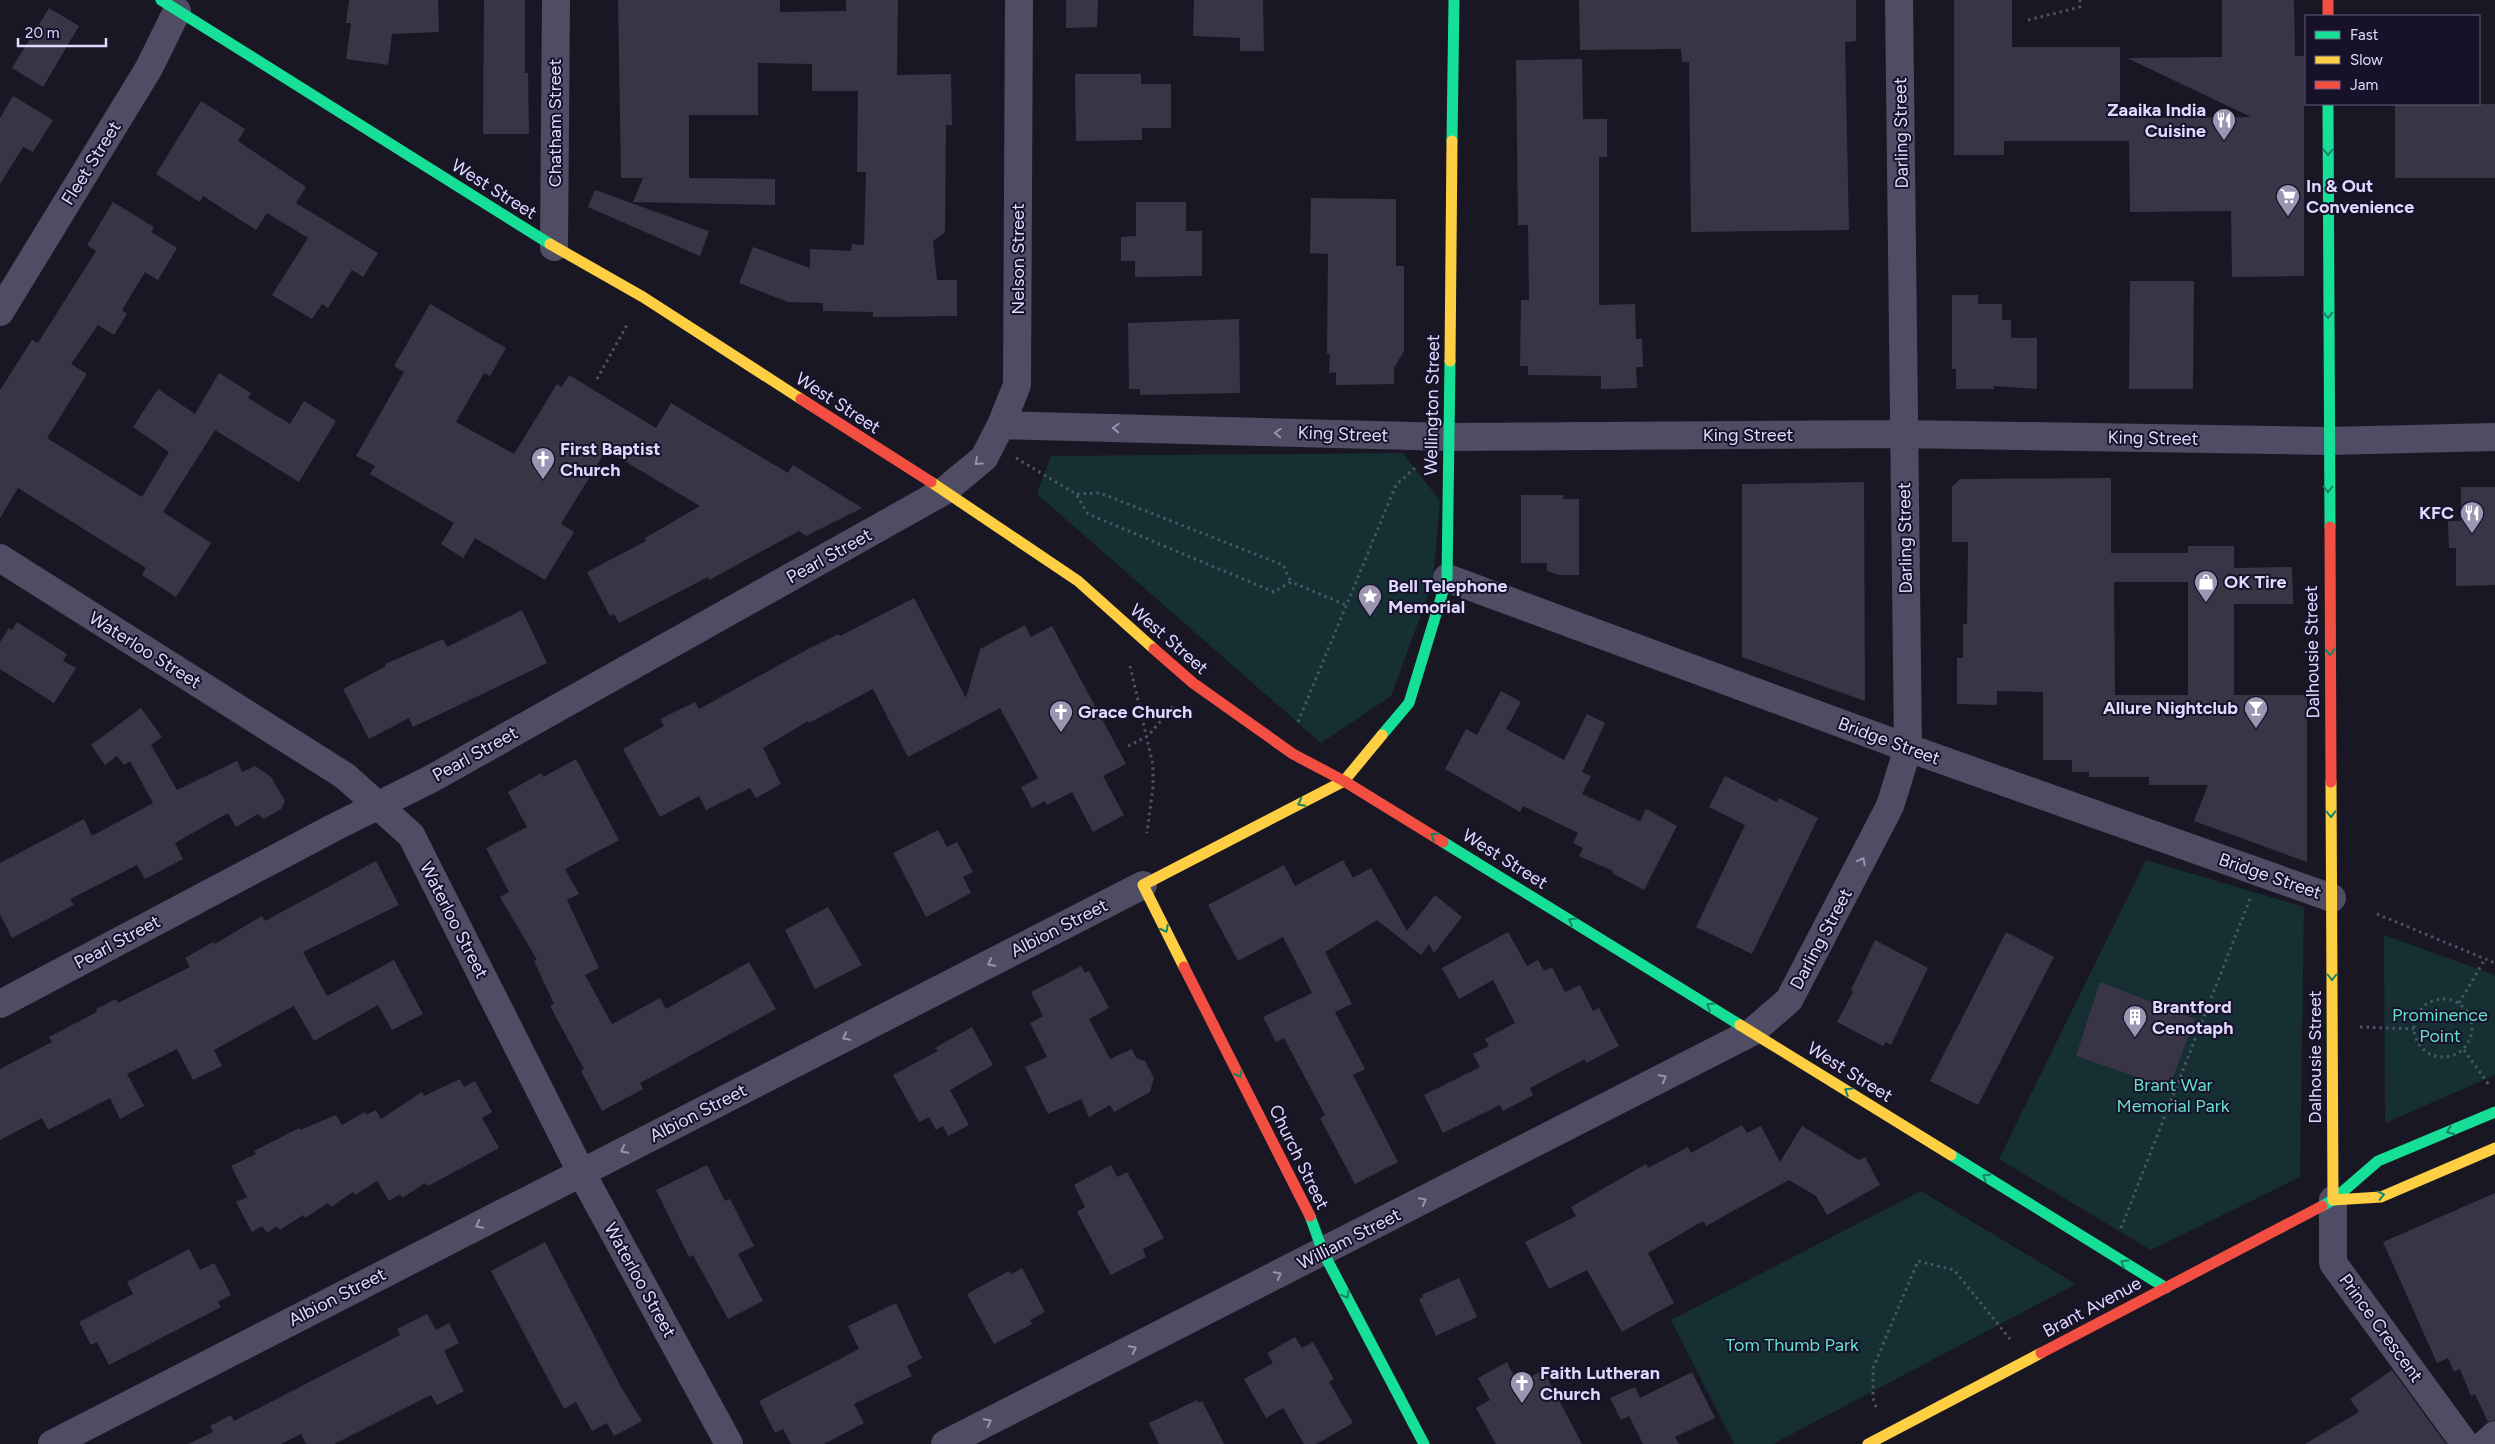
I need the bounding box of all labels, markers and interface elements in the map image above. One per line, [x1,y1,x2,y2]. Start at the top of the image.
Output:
scale bar [18,15,105,47]
legend [2305,15,2480,105]
text: 20 m [25,24,59,42]
text: Fast [2350,26,2379,44]
text: Slow [2350,51,2383,69]
street label: Chatham Street [544,59,566,187]
text: Jam [2350,76,2378,94]
street label: Darling Street [1889,77,1913,189]
place label: Zaaika India Cuisine [2107,99,2206,142]
restaurant icon: Zaaika India Cuisine [2211,107,2237,141]
street label: Fleet Street [56,117,126,209]
one-way arrow [2323,149,2333,157]
street label: West Street [447,154,541,224]
place label: In & Out Convenience [2306,175,2414,218]
supermarket icon: In & Out Convenience [2275,183,2301,217]
street label: Nelson Street [1007,203,1029,315]
one-way arrow [2323,312,2333,319]
street label: Wellington Street [1420,334,1444,476]
street label: West Street [792,368,885,439]
street label: King Street [1297,421,1389,447]
one-way arrow [1112,423,1120,433]
street label: King Street [1703,424,1793,446]
street label: King Street [2108,426,2199,450]
one-way arrow [1274,427,1282,438]
place label: First Baptist Church [560,438,660,481]
church icon: First Baptist Church [530,446,556,480]
one-way arrow [974,457,983,466]
street label: Darling Street [1893,482,1917,594]
one-way arrow [2323,486,2334,494]
restaurant icon: KFC [2459,500,2485,534]
place label: KFC [2419,502,2454,524]
street label: Pearl Street [782,523,876,588]
shop icon: OK Tire [2193,569,2219,603]
place label: OK Tire [2224,571,2286,593]
place label: Bell Telephone Memorial [1388,575,1508,618]
place icon: Bell Telephone Memorial [1357,583,1383,617]
street label: Dalhousie Street [2300,585,2324,719]
street label: West Street [1125,599,1213,679]
street label: Waterloo Street [85,607,205,693]
one-way arrow [2325,648,2335,656]
bar icon: Allure Nightclub [2243,695,2269,729]
place label: Allure Nightclub [2103,697,2238,719]
church icon: Grace Church [1048,699,1074,733]
place label: Grace Church [1078,701,1192,723]
street label: Bridge Street [1835,712,1943,770]
street label: Pearl Street [428,721,522,786]
one-way arrow [1297,797,1306,807]
one-way arrow [2326,811,2336,819]
street label: West Street [1458,824,1552,894]
one-way arrow [1430,832,1439,842]
street label: Bridge Street [2216,848,2324,904]
one-way arrow [1856,857,1866,866]
street label: Waterloo Street [415,858,493,982]
street label: Darling Street [1785,885,1857,993]
street label: Albion Street [1007,894,1111,962]
street label: Pearl Street [70,910,164,974]
one-way arrow [1568,918,1578,927]
one-way arrow [1159,923,1169,932]
one-way arrow [987,957,996,967]
one-way arrow [2327,974,2337,981]
street label: Dalhousie Street [2304,990,2326,1124]
place label: Brantford Cenotaph [2152,996,2233,1039]
one-way arrow [1707,1003,1716,1013]
building icon: Brantford Cenotaph [2122,1004,2148,1038]
park label: Prominence Point [2392,1004,2488,1047]
one-way arrow [842,1031,851,1041]
street label: West Street [1803,1037,1897,1107]
one-way arrow [1233,1068,1243,1077]
one-way arrow [1658,1074,1667,1084]
park label: Brant War Memorial Park [2117,1074,2230,1117]
street label: Albion Street [646,1079,750,1147]
one-way arrow [1845,1088,1854,1098]
street label: Church Street [1264,1101,1334,1213]
one-way arrow [2446,1125,2455,1135]
one-way arrow [620,1144,629,1154]
one-way arrow [1983,1174,1992,1183]
one-way arrow [2376,1190,2385,1201]
one-way arrow [1418,1197,1427,1207]
street label: William Street [1294,1203,1404,1274]
one-way arrow [475,1219,484,1229]
street label: Waterloo Street [599,1219,681,1342]
one-way arrow [2121,1259,2130,1269]
street label: Albion Street [285,1263,389,1331]
street label: Prince Crescent [2334,1270,2428,1387]
one-way arrow [1273,1271,1282,1281]
street label: Brant Avenue [2039,1272,2145,1342]
one-way arrow [1339,1290,1349,1299]
park label: Tom Thumb Park [1725,1334,1859,1356]
one-way arrow [1128,1345,1137,1355]
place label: Faith Lutheran Church [1540,1362,1660,1405]
church icon: Faith Lutheran Church [1509,1370,1535,1404]
one-way arrow [983,1418,992,1428]

